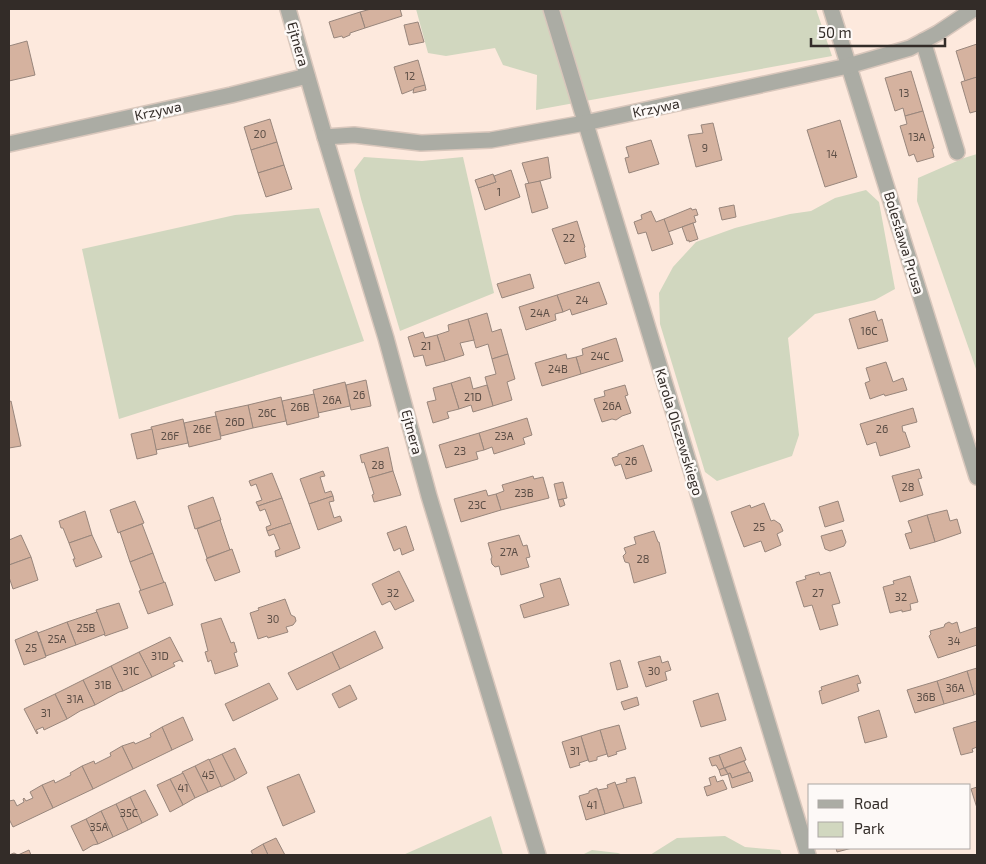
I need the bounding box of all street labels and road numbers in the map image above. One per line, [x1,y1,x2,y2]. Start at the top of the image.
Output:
street label: Ejtnera [284,20,313,68]
street label: Krzywa [631,94,681,121]
street label: Krzywa [133,97,183,124]
street label: Bolesława Prusa [881,189,928,296]
street label: Karola Olszewskiego [652,366,707,498]
street label: Ejtnera [398,408,427,456]

